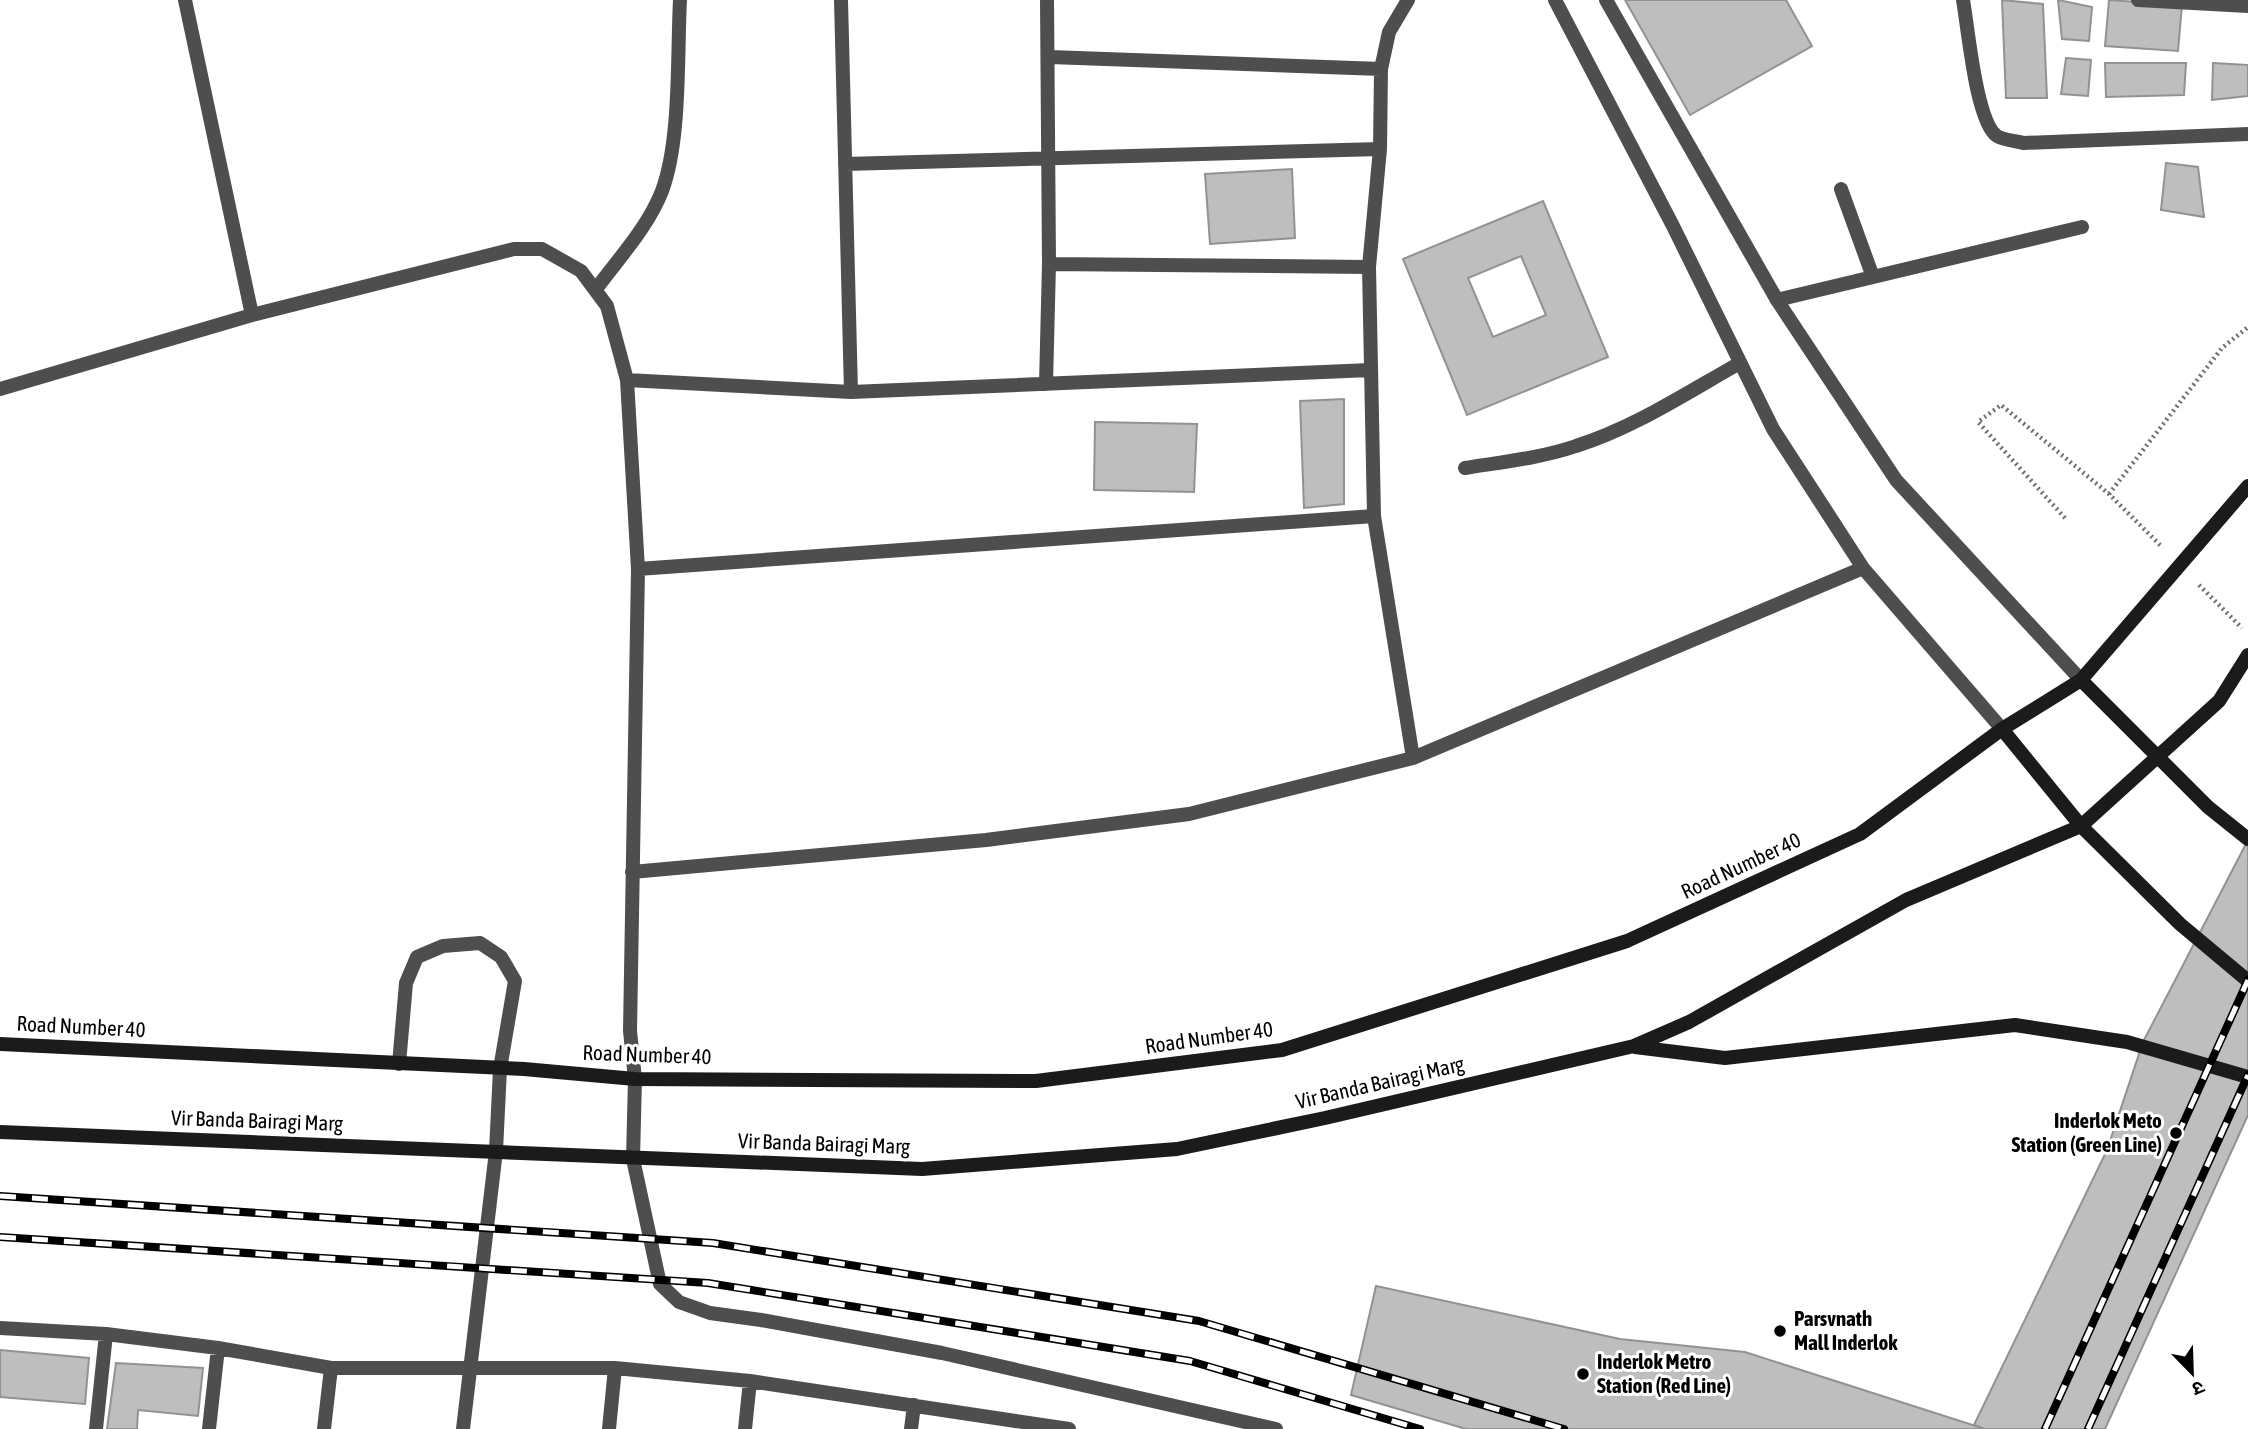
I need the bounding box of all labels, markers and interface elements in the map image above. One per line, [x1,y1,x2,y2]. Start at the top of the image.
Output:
street label: Road Number 40 [1677,827,1804,903]
street label: Road Number 40 [16,1011,146,1041]
street label: Road Number 40 [1143,1016,1274,1058]
street label: Road Number 40 [582,1040,712,1068]
street label: Vir Banda Bairagi Marg [1293,1051,1466,1113]
street label: Vir Banda Bairagi Marg [171,1105,343,1135]
place label: Inderlok Meto Station (Green Line) [2011,1108,2162,1156]
marker: Inderlok Meto Station (Green Line) [2168,1125,2184,1141]
street label: Vir Banda Bairagi Marg [738,1128,910,1158]
place label: Parsvnath Mall Inderlok [1794,1306,1898,1354]
marker: Parsvnath Mall Inderlok [1772,1323,1788,1339]
north arrow [2157,1338,2227,1408]
place label: Inderlok Metro Station (Red Line) [1597,1349,1731,1397]
marker: Inderlok Metro Station (Red Line) [1575,1366,1591,1382]
text: उ [2188,1376,2208,1401]

